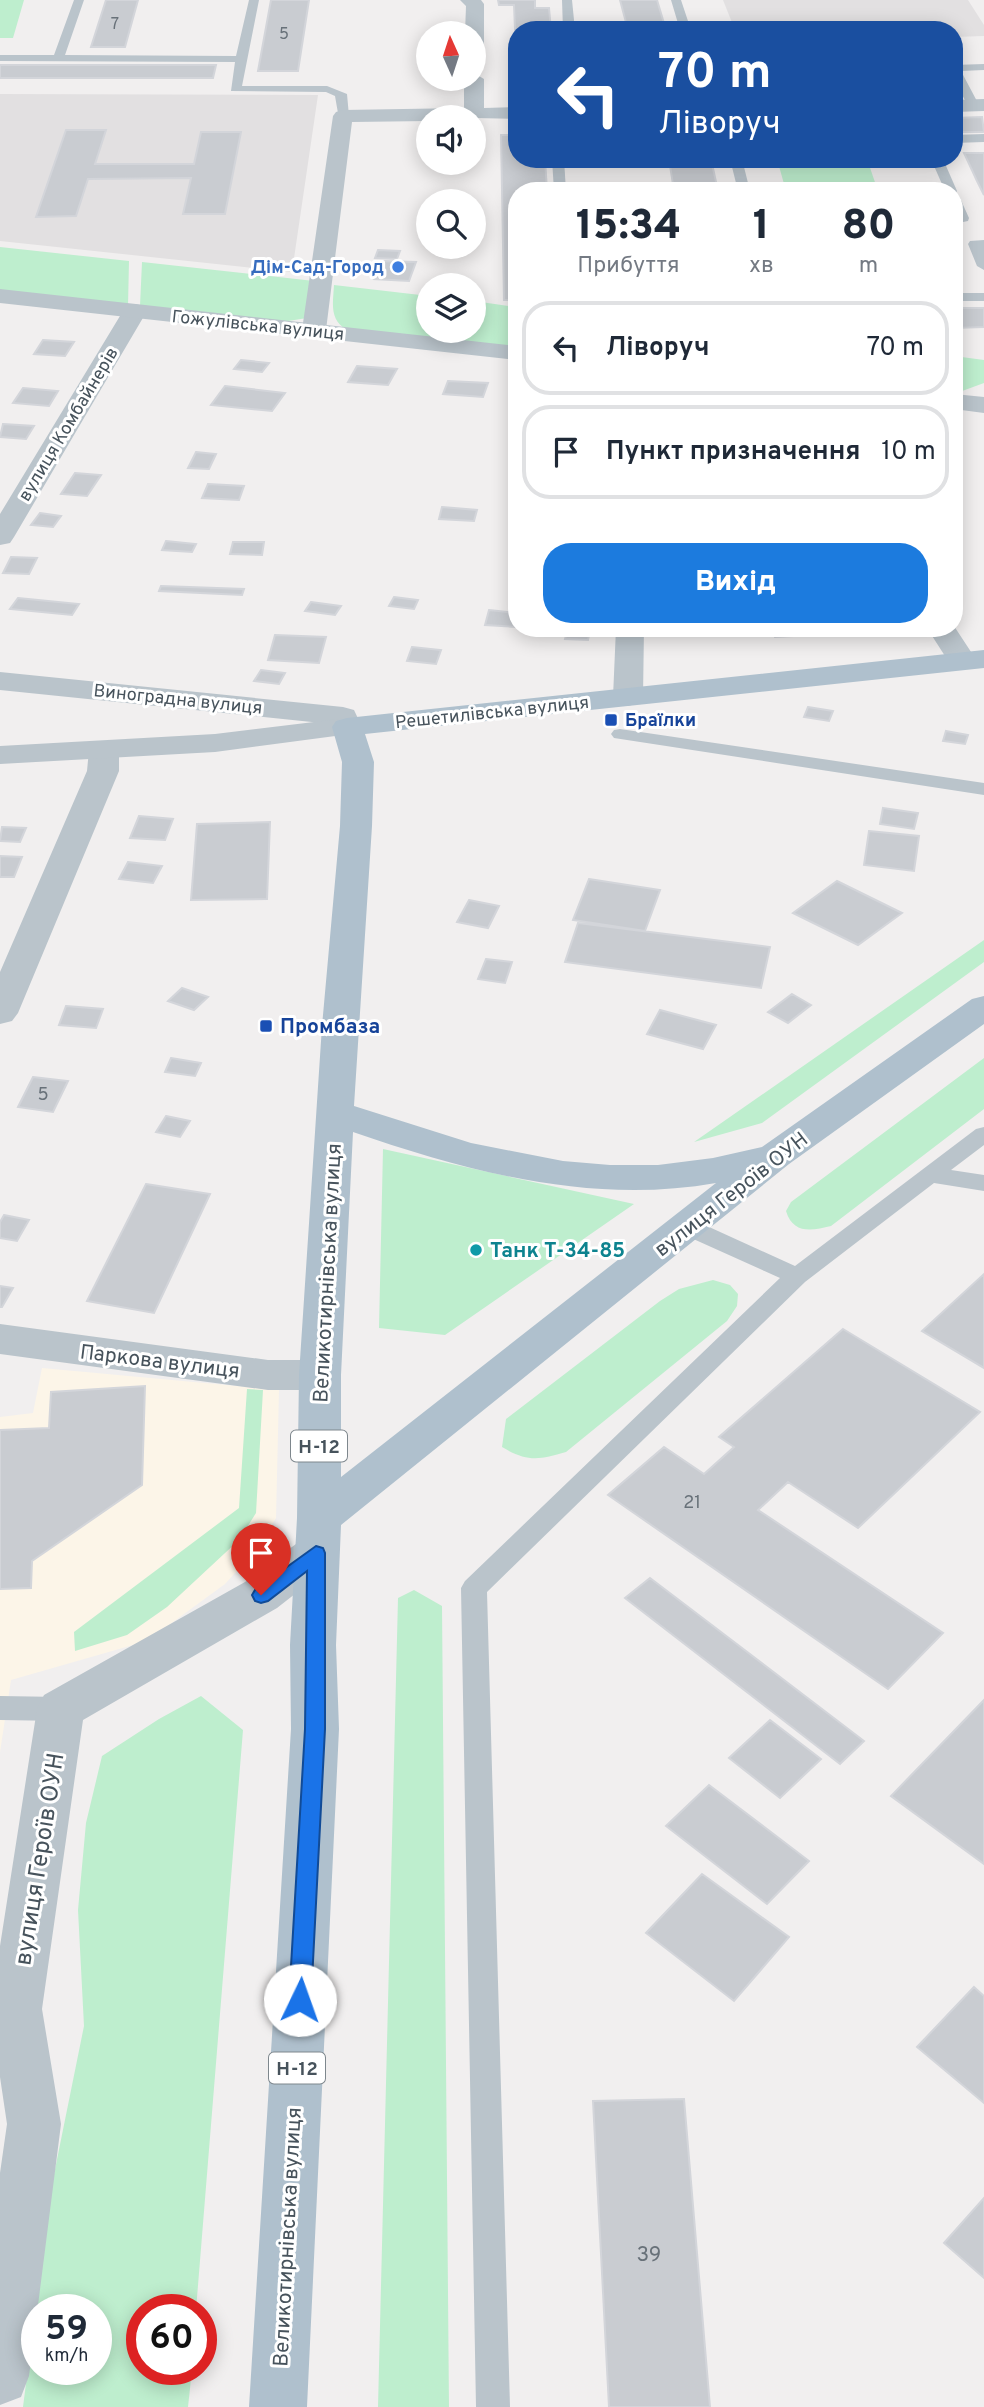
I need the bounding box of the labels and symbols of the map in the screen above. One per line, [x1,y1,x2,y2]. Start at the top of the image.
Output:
house number: 7 [111,15,119,35]
north arrow [416,21,486,91]
house number: 5 [279,25,289,45]
place label: Дім-Сад-Город [251,257,384,280]
marker: Дім-Сад-Город [390,259,406,275]
street label: Гожулівська вулиця [170,306,345,347]
street label: вулиця Комбайнерів [14,343,124,506]
street label: Виноградна вулиця [92,680,263,721]
street label: Решетилівська вулиця [394,692,590,735]
place label: Браїлки [625,710,696,733]
marker: Браїлки [603,712,619,728]
place label: Промбаза [280,1014,380,1041]
marker: Промбаза [258,1018,274,1034]
house number: 5 [37,1084,49,1107]
street label: вулиця Героїв ОУН [650,1127,814,1264]
street label: Великотирнівська вулиця [308,1143,349,1403]
place label: Танк Т-34-85 [490,1238,625,1265]
marker: Танк Т-34-85 [468,1242,484,1258]
street label: Паркова вулиця [78,1339,241,1386]
road number: Н-12 [291,1430,347,1462]
house number: 21 [683,1492,701,1515]
pin [231,1523,291,1595]
street label: вулиця Героїв ОУН [9,1751,73,1968]
position arrow [263,1963,337,2037]
road number: Н-12 [269,2052,325,2084]
street label: Великотирнівська вулиця [268,2107,309,2367]
house number: 39 [637,2242,661,2269]
speed limit sign: 60 [126,2294,217,2385]

